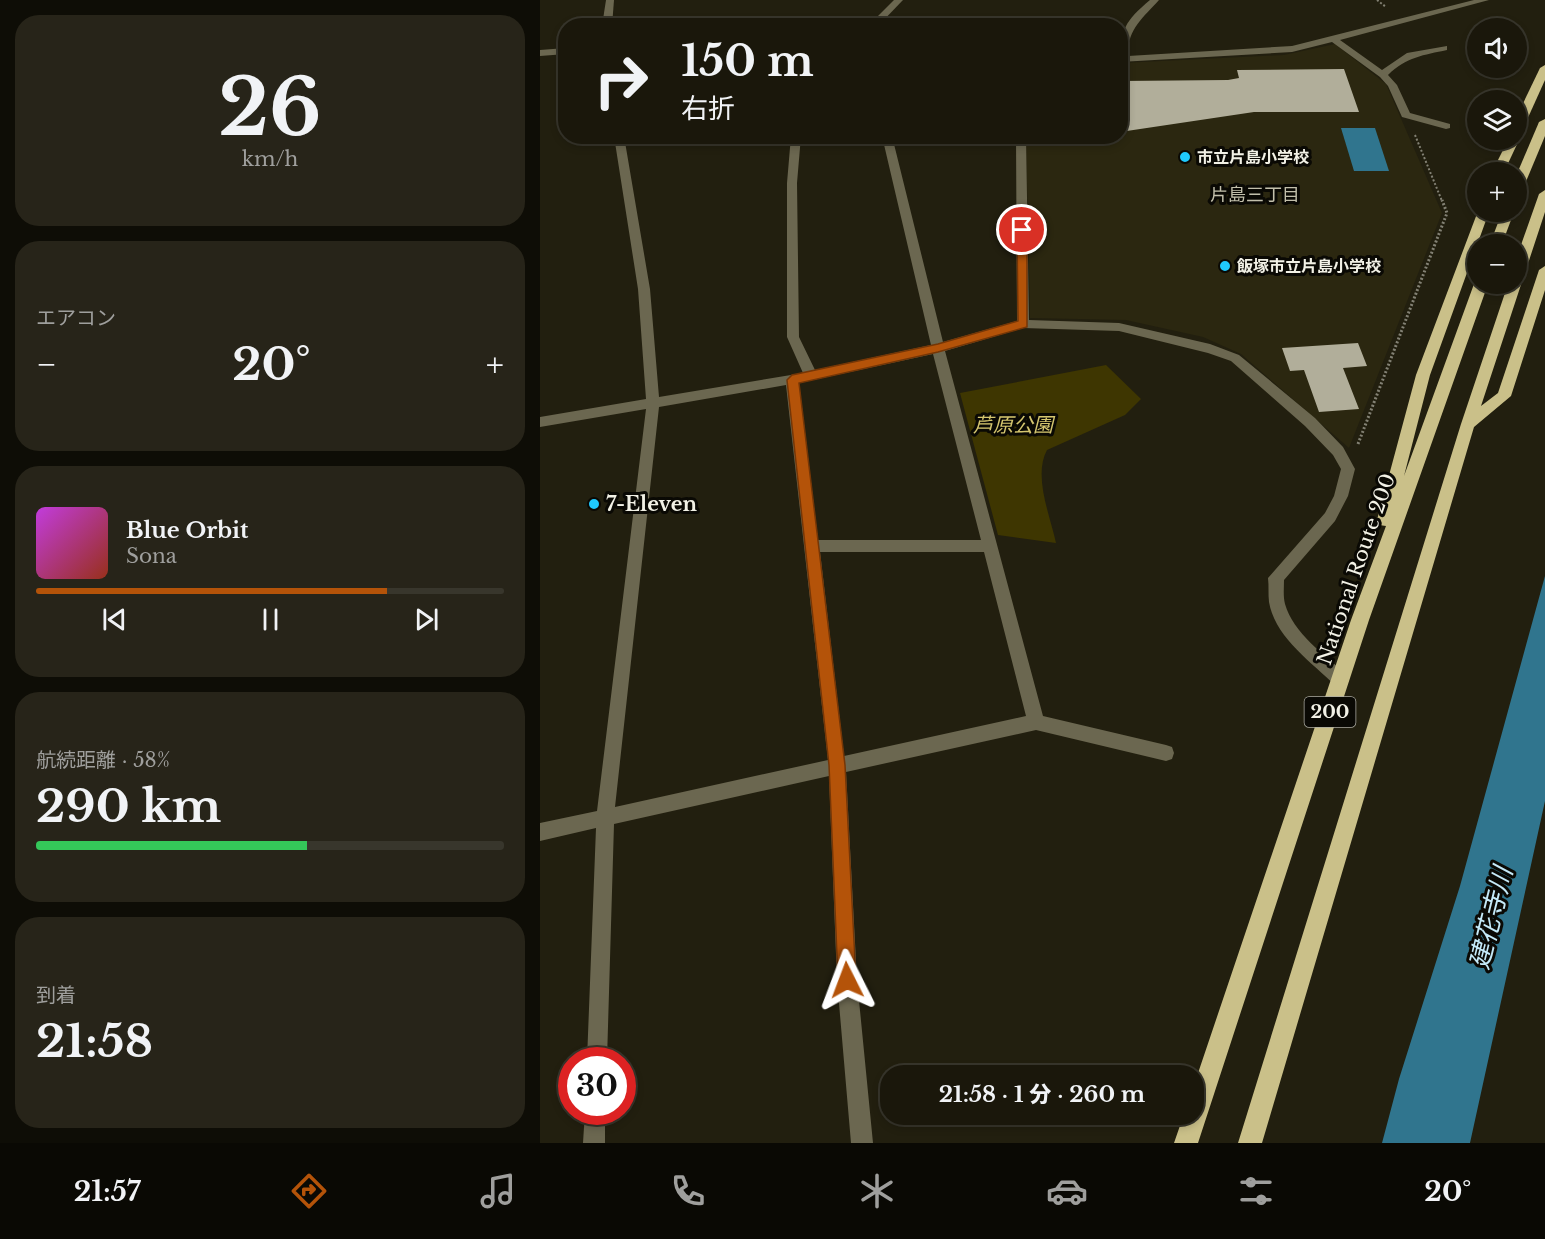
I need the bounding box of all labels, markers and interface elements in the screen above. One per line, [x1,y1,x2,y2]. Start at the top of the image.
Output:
map controls [1467,18,1527,294]
button: sound [1467,18,1527,78]
text: 150 m [681,35,814,87]
icon: right [582,42,660,120]
text: 26 [218,59,322,156]
button: layers [1467,90,1527,150]
text: 右折 [681,92,735,125]
text: km/h [242,147,298,171]
place label: 市立片島小学校 [1197,147,1309,167]
marker: 市立片島小学校 [1178,150,1192,164]
button: + [1467,162,1527,222]
district label: 片島三丁目 [1210,184,1300,206]
pin [996,204,1047,255]
icon: arrive [1005,213,1038,246]
button: − [1467,234,1527,294]
place label: 飯塚市立片島小学校 [1236,256,1381,276]
marker: 飯塚市立片島小学校 [1218,259,1232,273]
text: エアコン [36,306,116,330]
text: 20° [232,336,311,392]
text: − [36,344,57,385]
text: + [486,344,504,385]
park label: 芦原公園 [973,413,1056,437]
street label: National Route 200 [1312,470,1400,668]
place label: 7-Eleven [606,492,697,516]
marker: 7-Eleven [587,497,601,511]
text: Blue Orbit [126,517,248,544]
text: Sona [126,544,177,568]
icon: previous [98,603,131,636]
icon: pause [254,603,287,636]
icon: next [410,603,443,636]
road number: 200 [1304,697,1356,727]
text: 航続距離 · 58% [36,748,170,772]
text: 290 km [36,778,221,834]
water label: 建花寺川 [1463,861,1520,972]
position arrow [815,948,879,1012]
text: 到着 [36,983,76,1007]
text: 21:58 [36,1013,153,1069]
speed limit sign: 30 [558,1047,636,1125]
text: 21:58 · 1 分 · 260 m [939,1081,1145,1108]
icon: directions [288,1170,330,1212]
icon: music [477,1170,519,1212]
icon: phone [667,1170,709,1212]
icon: climate [856,1170,898,1212]
icon: car [1046,1170,1088,1212]
icon: filters [1235,1170,1277,1212]
text: 21:57 [74,1175,141,1208]
text: 20° [1424,1175,1471,1208]

